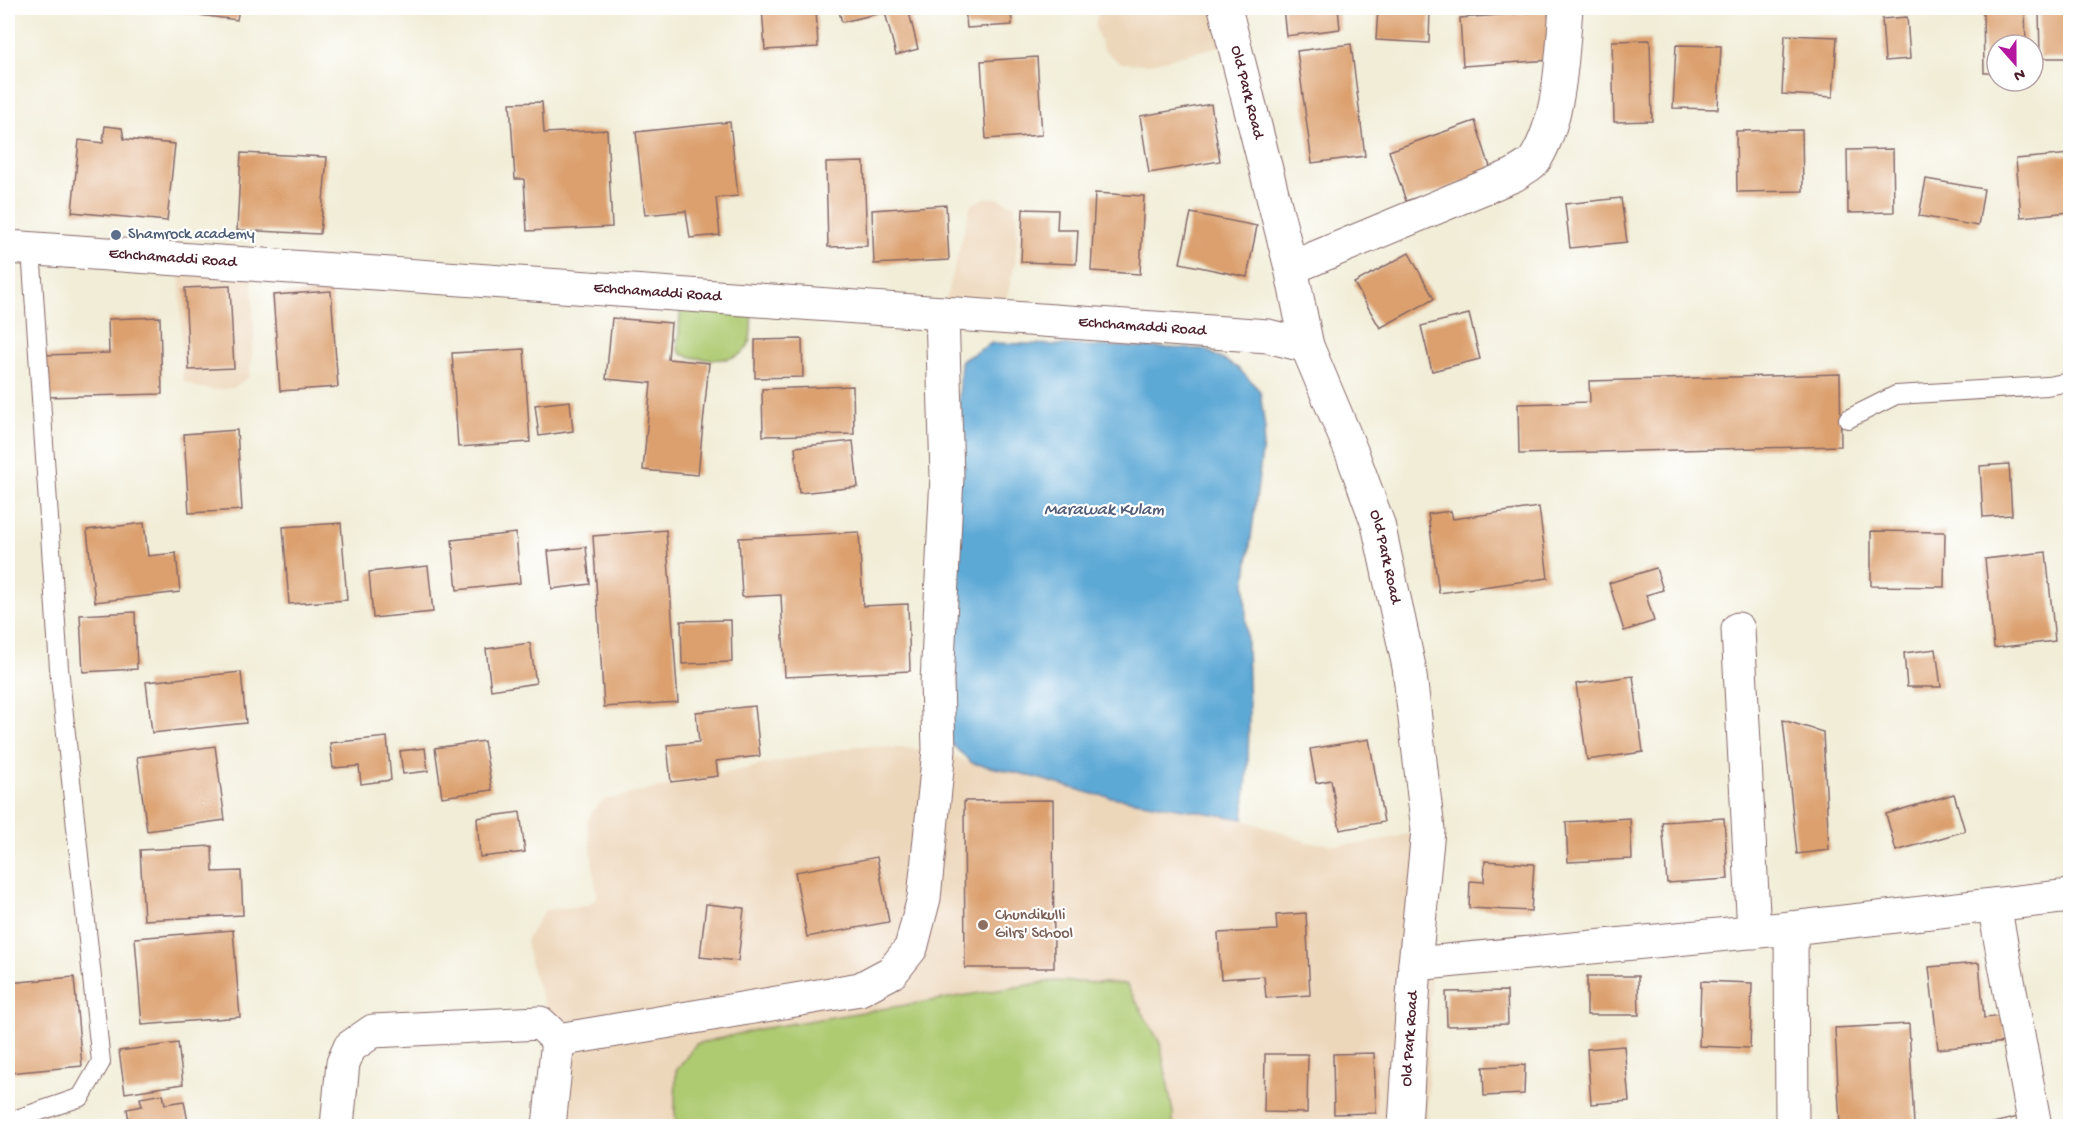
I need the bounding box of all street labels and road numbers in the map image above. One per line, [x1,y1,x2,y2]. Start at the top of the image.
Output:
street label: Old Park Road [1225,44,1268,143]
street label: Echchamaddi Road [108,245,239,273]
street label: Echchamaddi Road [593,279,724,307]
street label: Echchamaddi Road [1078,313,1208,341]
street label: Old Park Road [1364,507,1405,607]
street label: Old Park Road [1398,989,1424,1087]

